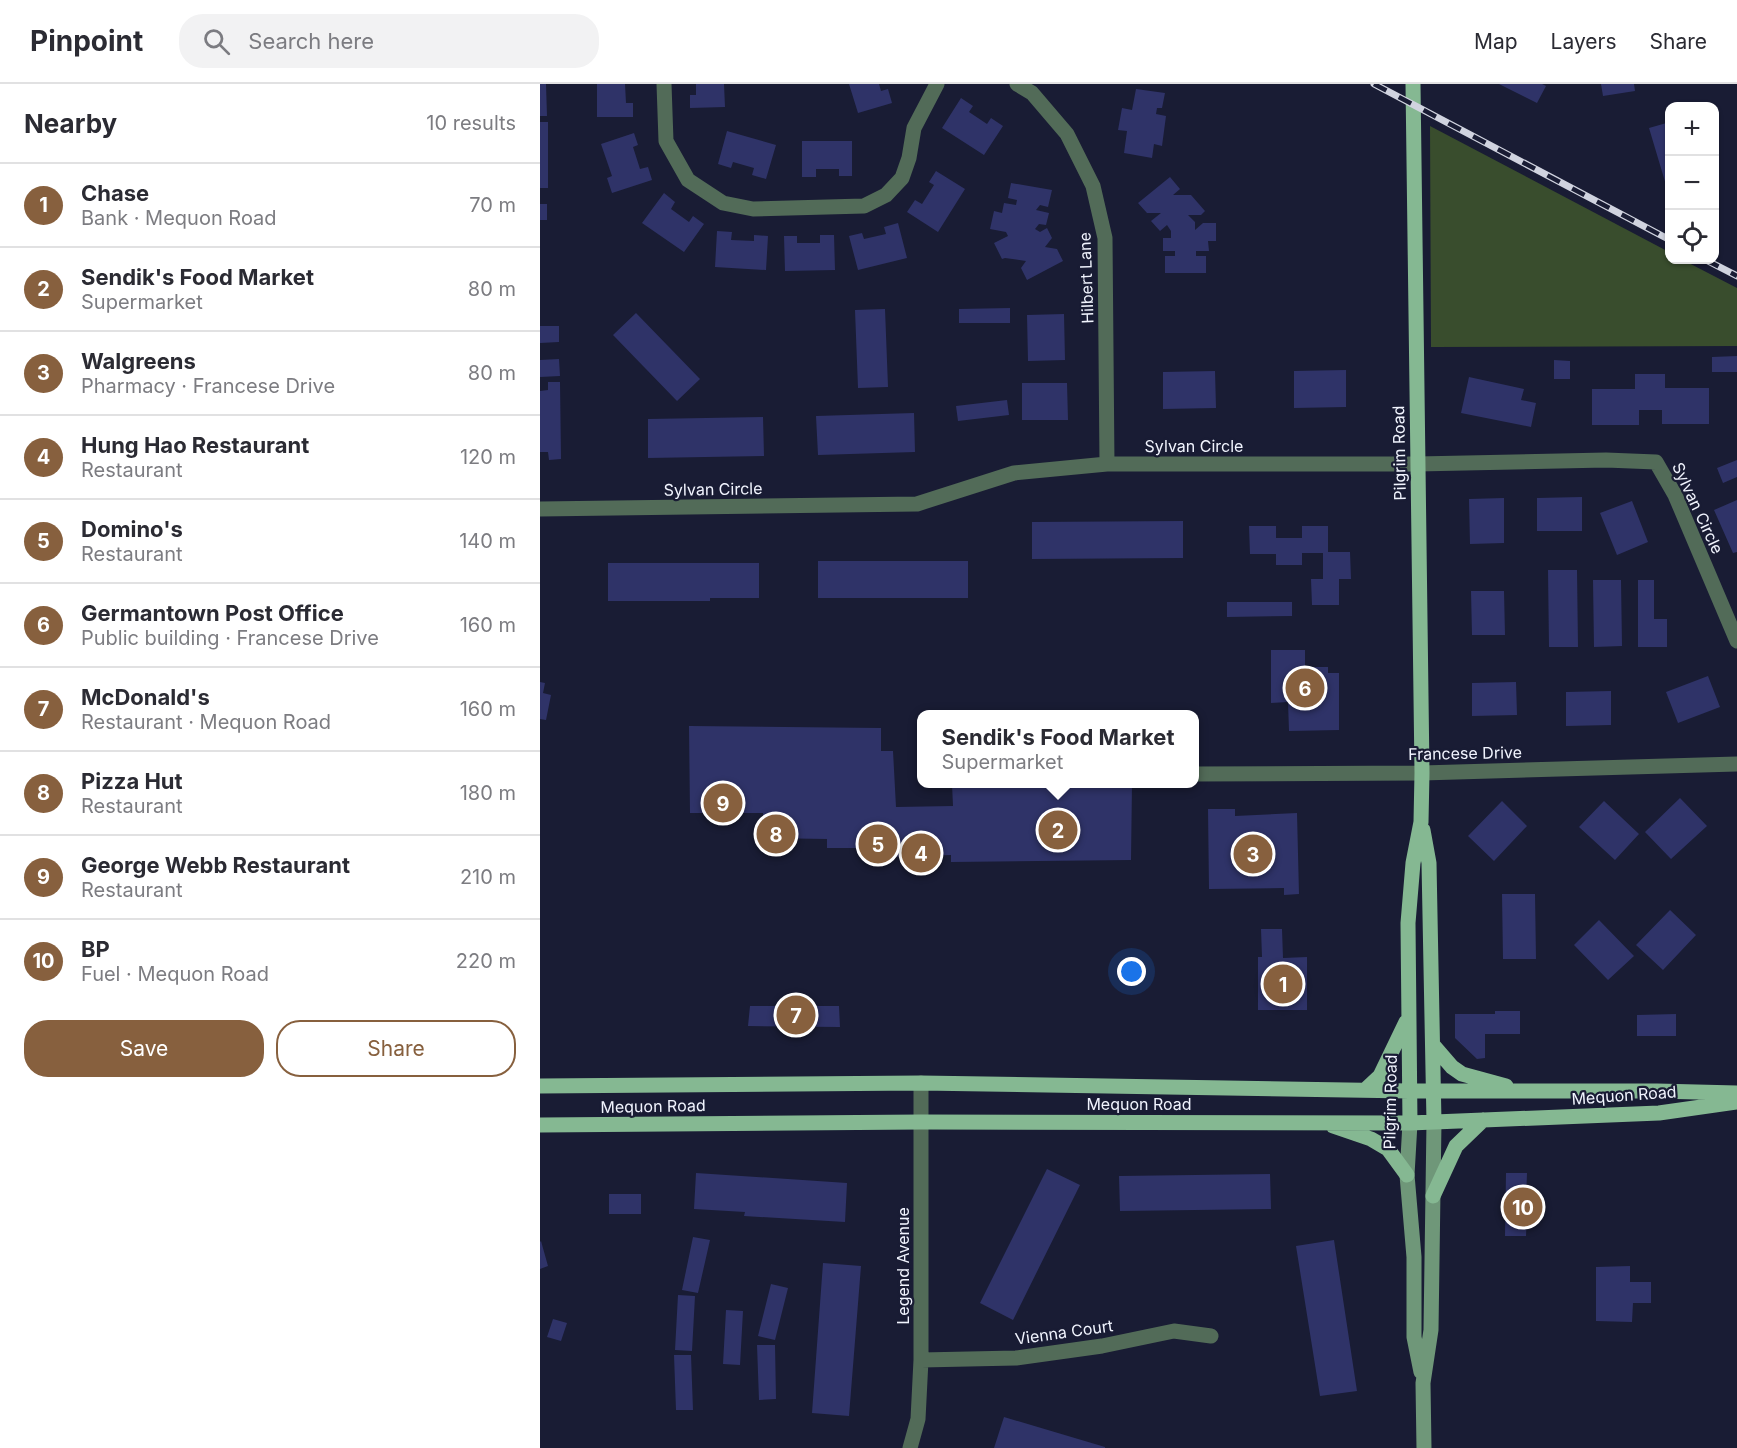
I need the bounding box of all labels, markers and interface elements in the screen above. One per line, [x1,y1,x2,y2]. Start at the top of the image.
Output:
search box [179,14,599,68]
text: Pinpoint [30,24,143,58]
icon: search [200,25,233,58]
text: Search here [248,28,374,54]
text: Map [1474,29,1518,54]
text: Layers [1551,29,1617,54]
text: Share [1650,29,1707,54]
map controls [1665,102,1719,264]
button: + [1665,102,1719,156]
text: Nearby [24,108,117,139]
text: 10 results [426,111,516,135]
button: − [1665,156,1719,210]
text: Chase [81,180,149,206]
text: 1 [39,193,48,217]
text: 70 m [469,193,516,217]
text: Bank · Mequon Road [81,206,277,230]
button: locate [1665,210,1719,264]
street label: Hilbert Lane [1074,232,1098,324]
text: Sendik's Food Market [81,264,314,290]
text: 2 [37,277,50,301]
text: 80 m [468,277,516,301]
text: Supermarket [81,290,203,314]
text: Walgreens [81,348,196,374]
text: 3 [37,361,50,385]
text: 80 m [468,361,516,385]
text: Pharmacy · Francese Drive [81,374,335,398]
street label: Pilgrim Road [1388,405,1410,501]
text: Hung Hao Restaurant [81,432,309,458]
street label: Sylvan Circle [1145,436,1243,456]
text: 4 [37,445,50,469]
text: 120 m [460,445,516,469]
text: Restaurant [81,458,183,482]
street label: Sylvan Circle [1668,459,1728,557]
street label: Sylvan Circle [663,478,763,500]
text: Domino's [81,516,183,542]
text: 5 [37,529,50,553]
text: 140 m [459,529,516,553]
text: Restaurant [81,542,183,566]
text: Germantown Post Office [81,600,344,626]
text: 6 [37,613,50,637]
text: 160 m [460,613,516,637]
text: Public building · Francese Drive [81,626,379,650]
pin: 6 [1286,666,1324,710]
text: McDonald's [81,684,210,710]
text: 7 [38,697,49,721]
text: 160 m [460,697,516,721]
text: Restaurant · Mequon Road [81,710,331,734]
popup [917,710,1199,788]
text: Sendik's Food Market [942,724,1174,750]
street label: Francese Drive [1408,742,1522,764]
text: Supermarket [942,750,1063,774]
text: Pizza Hut [81,768,183,794]
pin: 9 [704,780,742,826]
text: 8 [37,781,50,805]
text: 180 m [460,781,516,805]
text: Restaurant [81,794,183,818]
pin: 2 [1038,808,1078,852]
pin: 8 [756,812,796,856]
pin: 5 [858,822,898,867]
pin: 4 [902,830,940,876]
pin: 3 [1234,832,1272,876]
text: George Webb Restaurant [81,852,350,878]
text: 9 [37,865,50,889]
text: 210 m [460,865,516,889]
text: Restaurant [81,878,183,902]
text: BP [81,936,110,962]
text: 10 [32,949,55,973]
text: 220 m [456,949,516,973]
your location [1117,957,1146,986]
text: Fuel · Mequon Road [81,962,269,986]
pin: 1 [1264,962,1302,1006]
pin: 7 [776,992,816,1038]
button: Save [24,1020,264,1077]
button: Share [276,1020,516,1077]
street label: Pilgrim Road [1379,1054,1401,1150]
street label: Mequon Road [1571,1081,1677,1109]
street label: Mequon Road [1086,1094,1192,1114]
street label: Mequon Road [600,1095,706,1117]
pin: 10 [1504,1184,1542,1230]
street label: Legend Avenue [893,1207,913,1325]
street label: Vienna Court [1014,1315,1114,1349]

